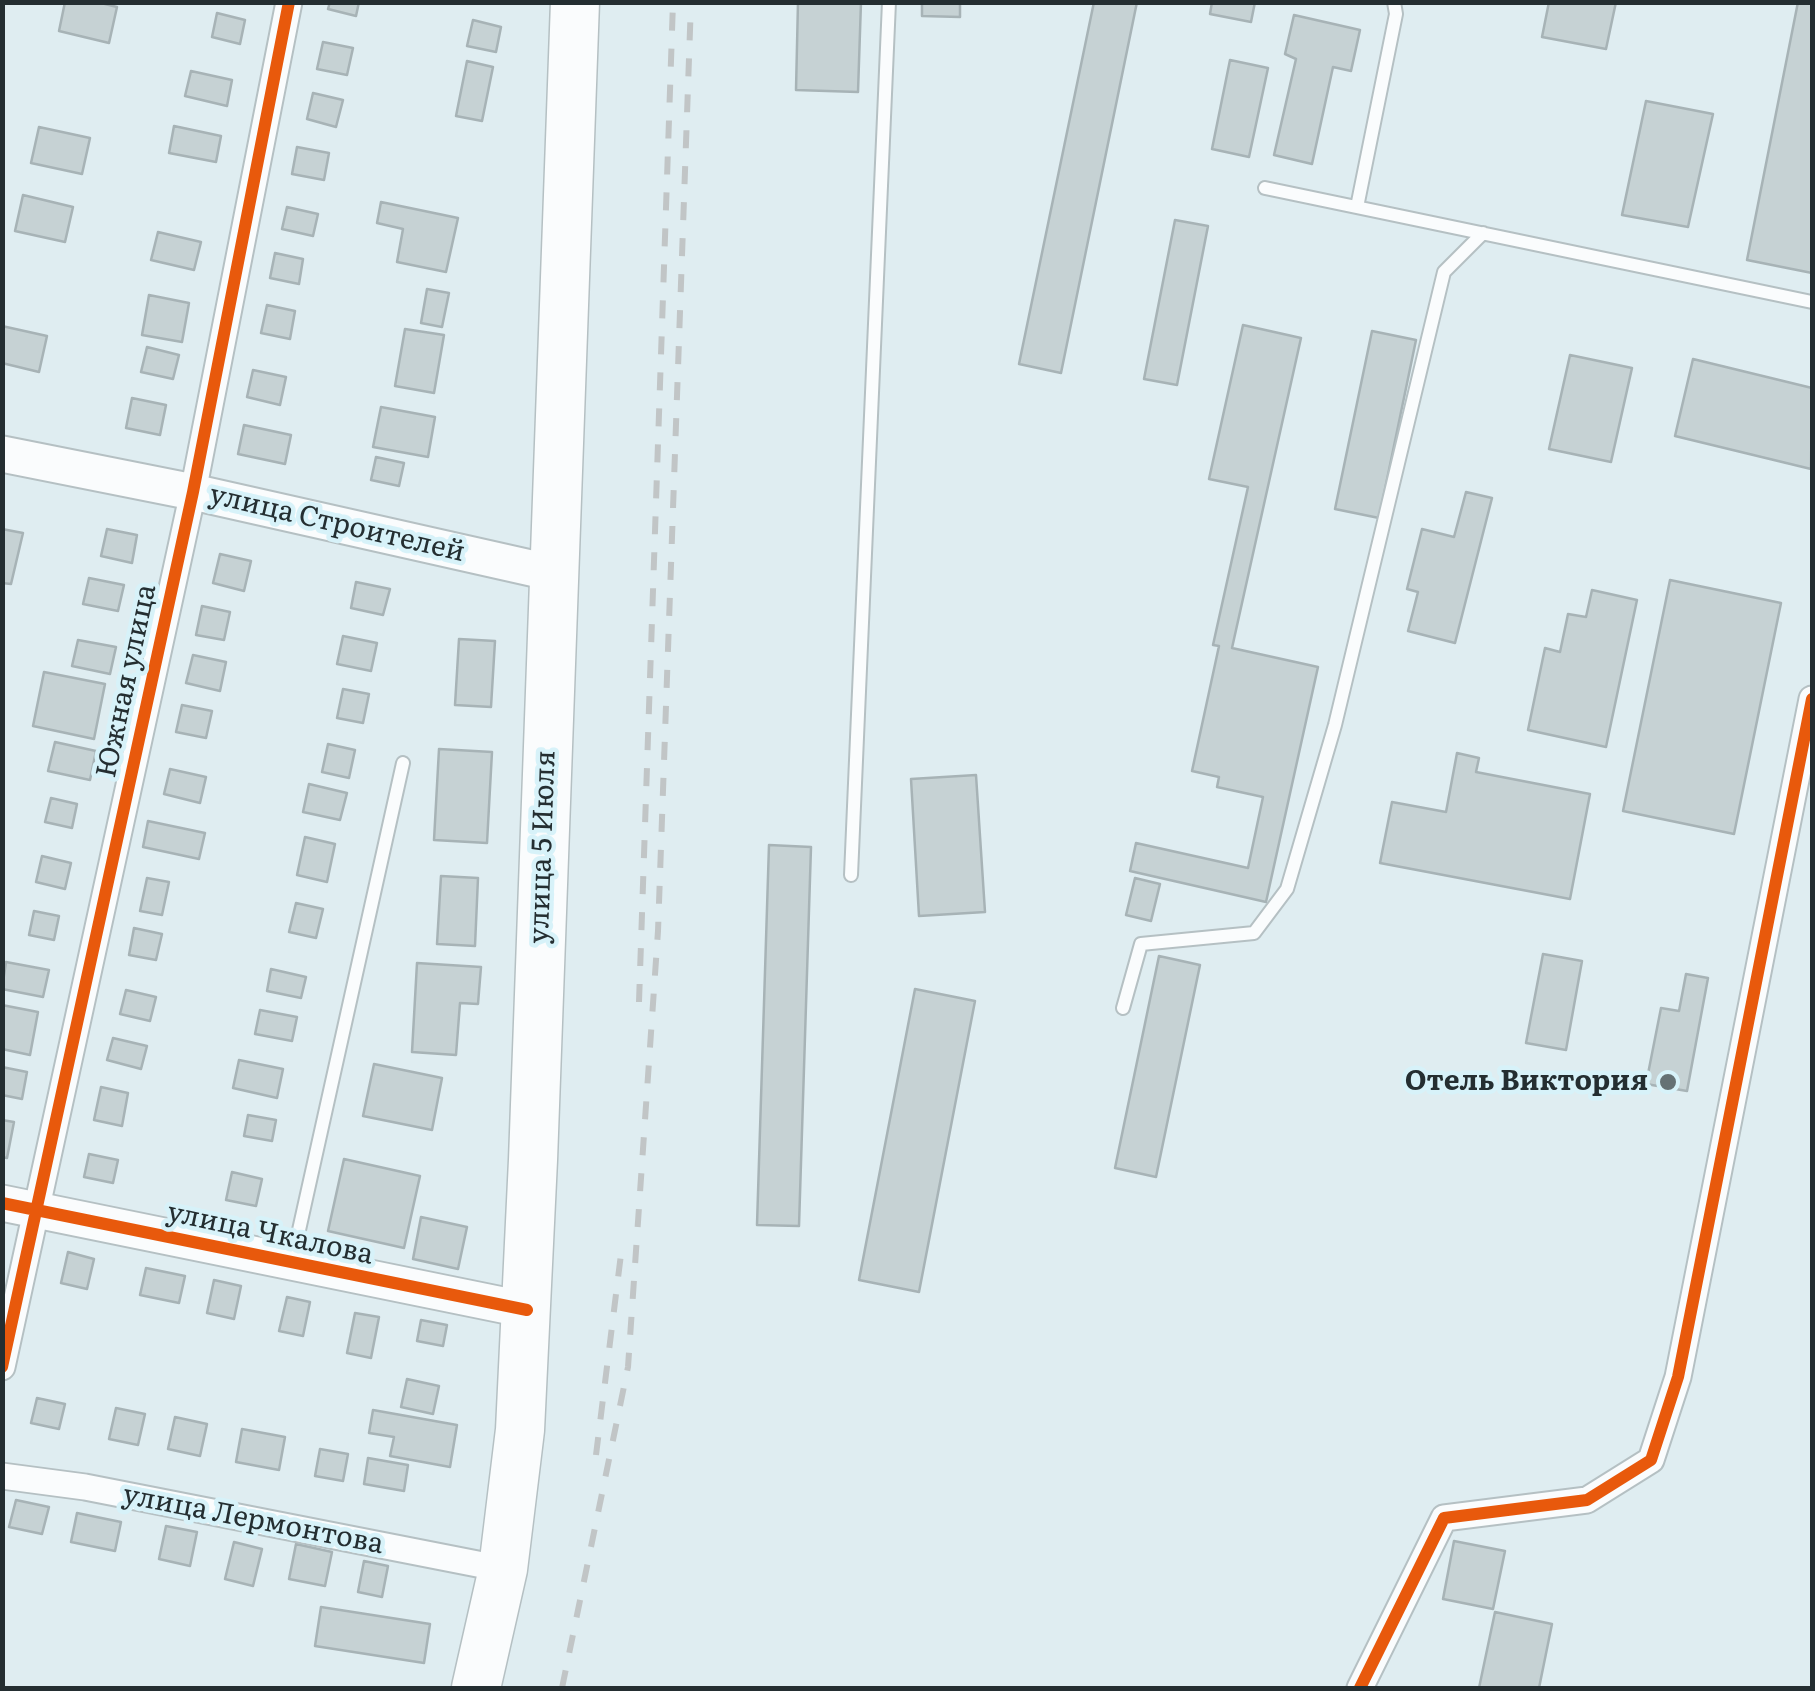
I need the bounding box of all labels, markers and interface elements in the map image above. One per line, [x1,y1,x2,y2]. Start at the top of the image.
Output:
street label: улица Строителей [206,478,468,570]
street label: Южная улица [90,581,164,781]
street label: улица 5 Июля [523,750,563,944]
place label: Отель Виктория [1405,1065,1648,1099]
marker: Отель Виктория [1657,1071,1679,1093]
street label: улица Чкалова [164,1196,376,1272]
street label: улица Лермонтова [120,1478,386,1562]

